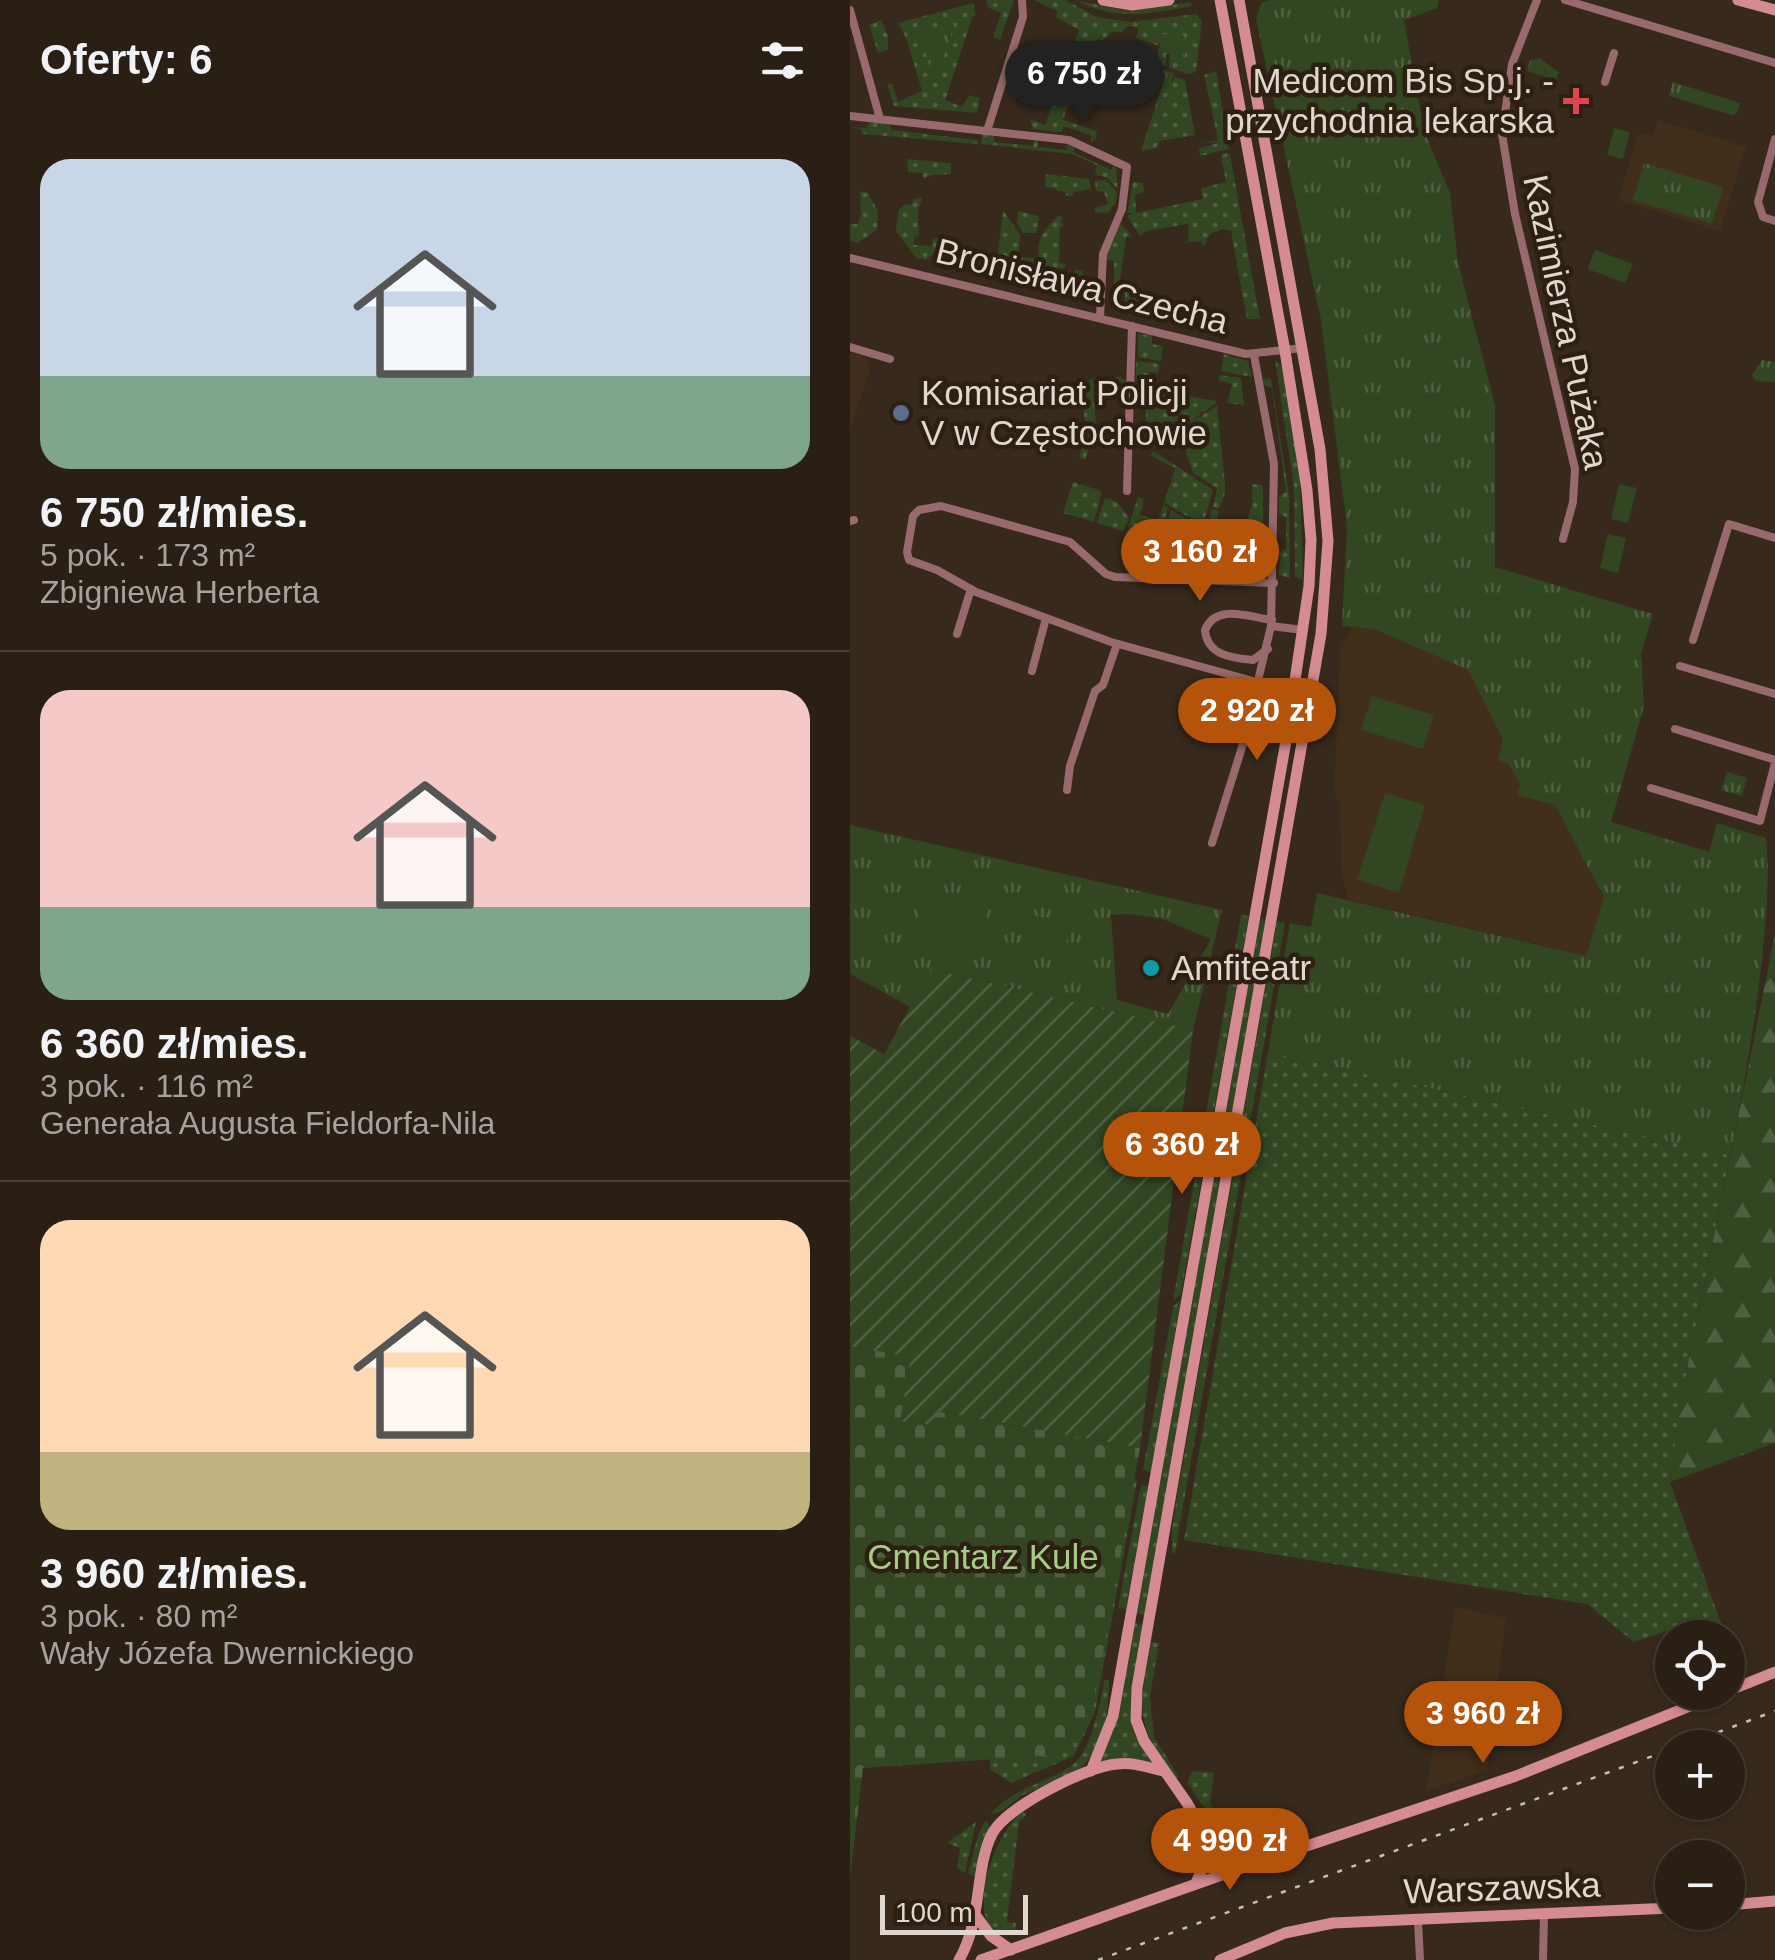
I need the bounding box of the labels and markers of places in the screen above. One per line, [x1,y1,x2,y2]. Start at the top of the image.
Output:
pin: 6 750 zł [981,41,1187,126]
place label: Medicom Bis Sp.j. - przychodnia lekarska [1225,61,1555,140]
marker: Medicom Bis Sp.j. - przychodnia lekarska [1563,88,1589,114]
place label: Komisariat Policji V w Częstochowie [921,373,1207,452]
marker: Komisariat Policji V w Częstochowie [890,402,912,424]
pin: 3 160 zł [1097,519,1303,604]
pin: 2 920 zł [1154,678,1360,763]
place label: Amfiteatr [1171,948,1311,987]
marker: Amfiteatr [1140,957,1162,979]
pin: 6 360 zł [1079,1112,1285,1197]
pin: 3 960 zł [1380,1681,1586,1766]
pin: 4 990 zł [1127,1808,1333,1893]

